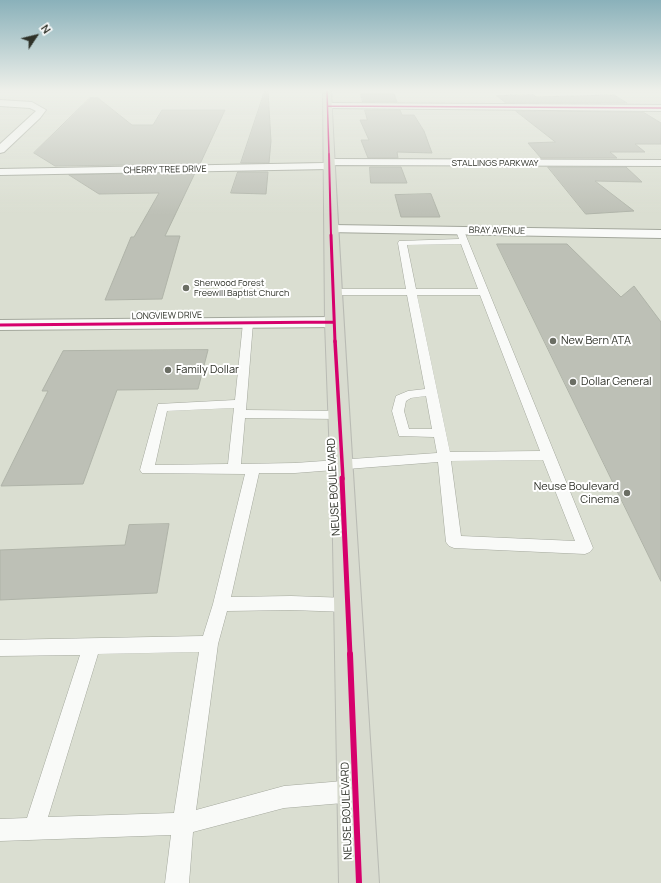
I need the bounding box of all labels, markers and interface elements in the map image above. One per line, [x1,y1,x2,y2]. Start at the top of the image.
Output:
north arrow [16,16,56,56]
text: N [38,21,55,36]
street label: STALLINGS PARKWAY [451,158,539,168]
street label: CHERRY TREE DRIVE [123,164,207,176]
street label: BRAY AVENUE [469,225,525,237]
place label: Sherwood Forest Freewill Baptist Church [194,278,289,299]
marker: Sherwood Forest Freewill Baptist Church [181,283,191,293]
street label: LONGVIEW DRIVE [132,310,202,322]
place label: New Bern ATA [561,334,631,348]
marker: New Bern ATA [548,336,558,346]
place label: Family Dollar [176,363,239,377]
marker: Family Dollar [163,365,173,375]
place label: Dollar General [581,375,652,389]
marker: Dollar General [568,377,578,387]
street label: NEUSE BOULEVARD [325,438,343,536]
place label: Neuse Boulevard Cinema [534,480,619,506]
marker: Neuse Boulevard Cinema [622,488,632,498]
street label: NEUSE BOULEVARD [339,762,355,860]

